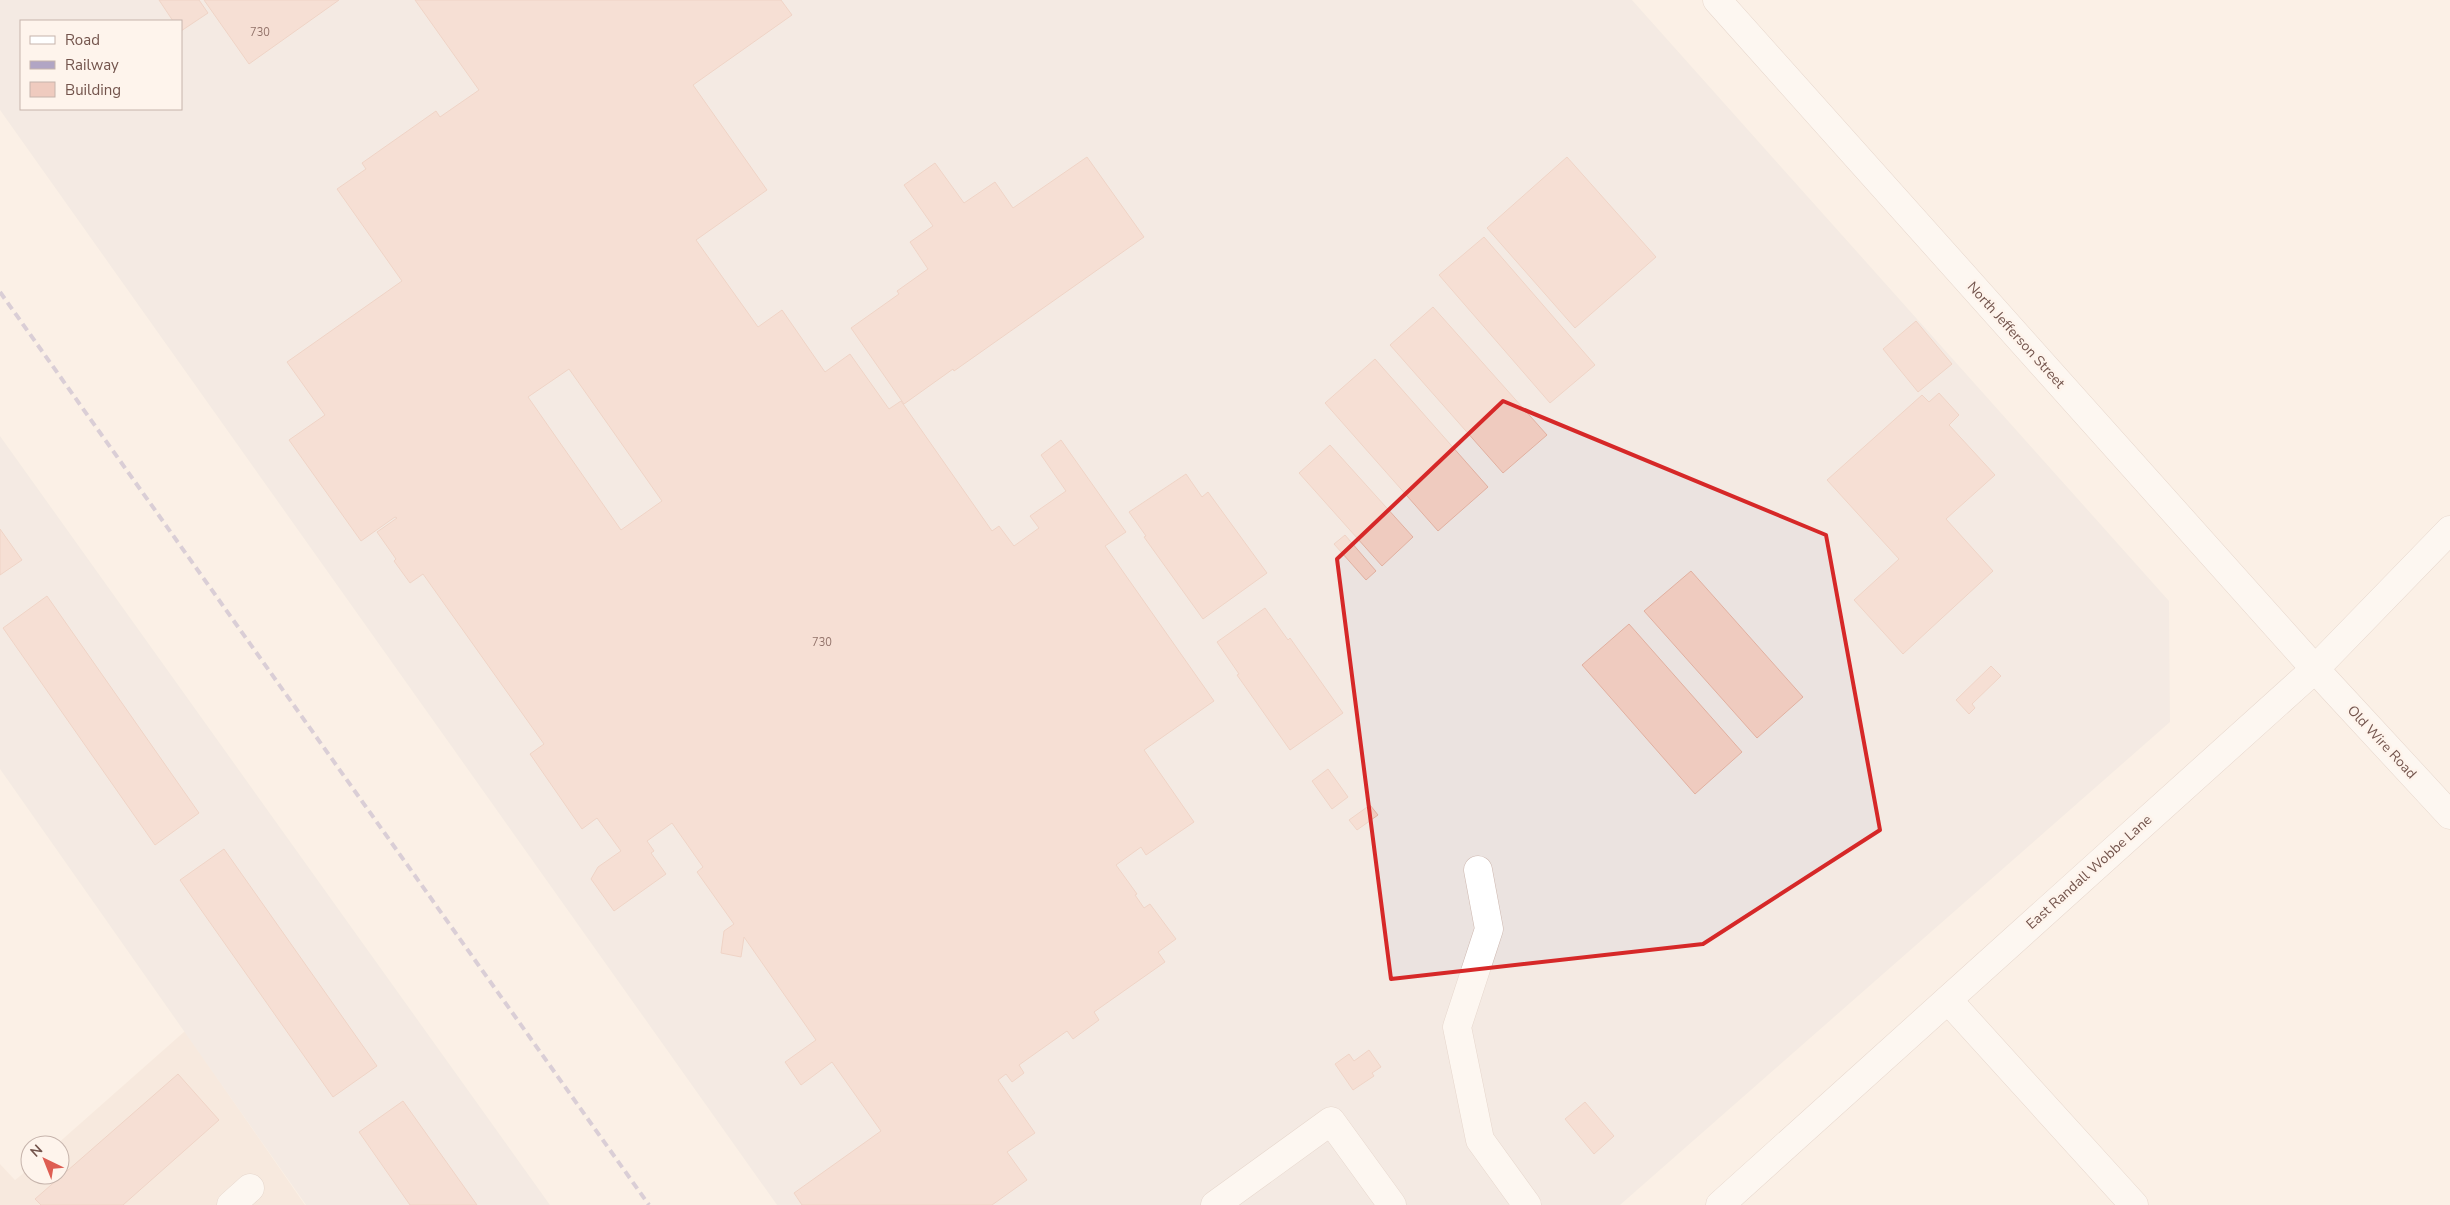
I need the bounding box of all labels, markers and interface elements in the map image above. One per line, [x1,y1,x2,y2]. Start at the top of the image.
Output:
legend [20,20,182,110]
house number: 730 [250,25,270,40]
text: Road [65,30,100,50]
text: Railway [65,55,119,75]
text: Building [65,80,121,100]
street label: North Jefferson Street [1963,278,2069,393]
house number: 730 [812,635,832,650]
street label: Old Wire Road [2343,701,2421,783]
street label: East Randall Wobbe Lane [2022,810,2156,934]
north arrow [20,1135,70,1185]
text: N [26,1140,47,1161]

